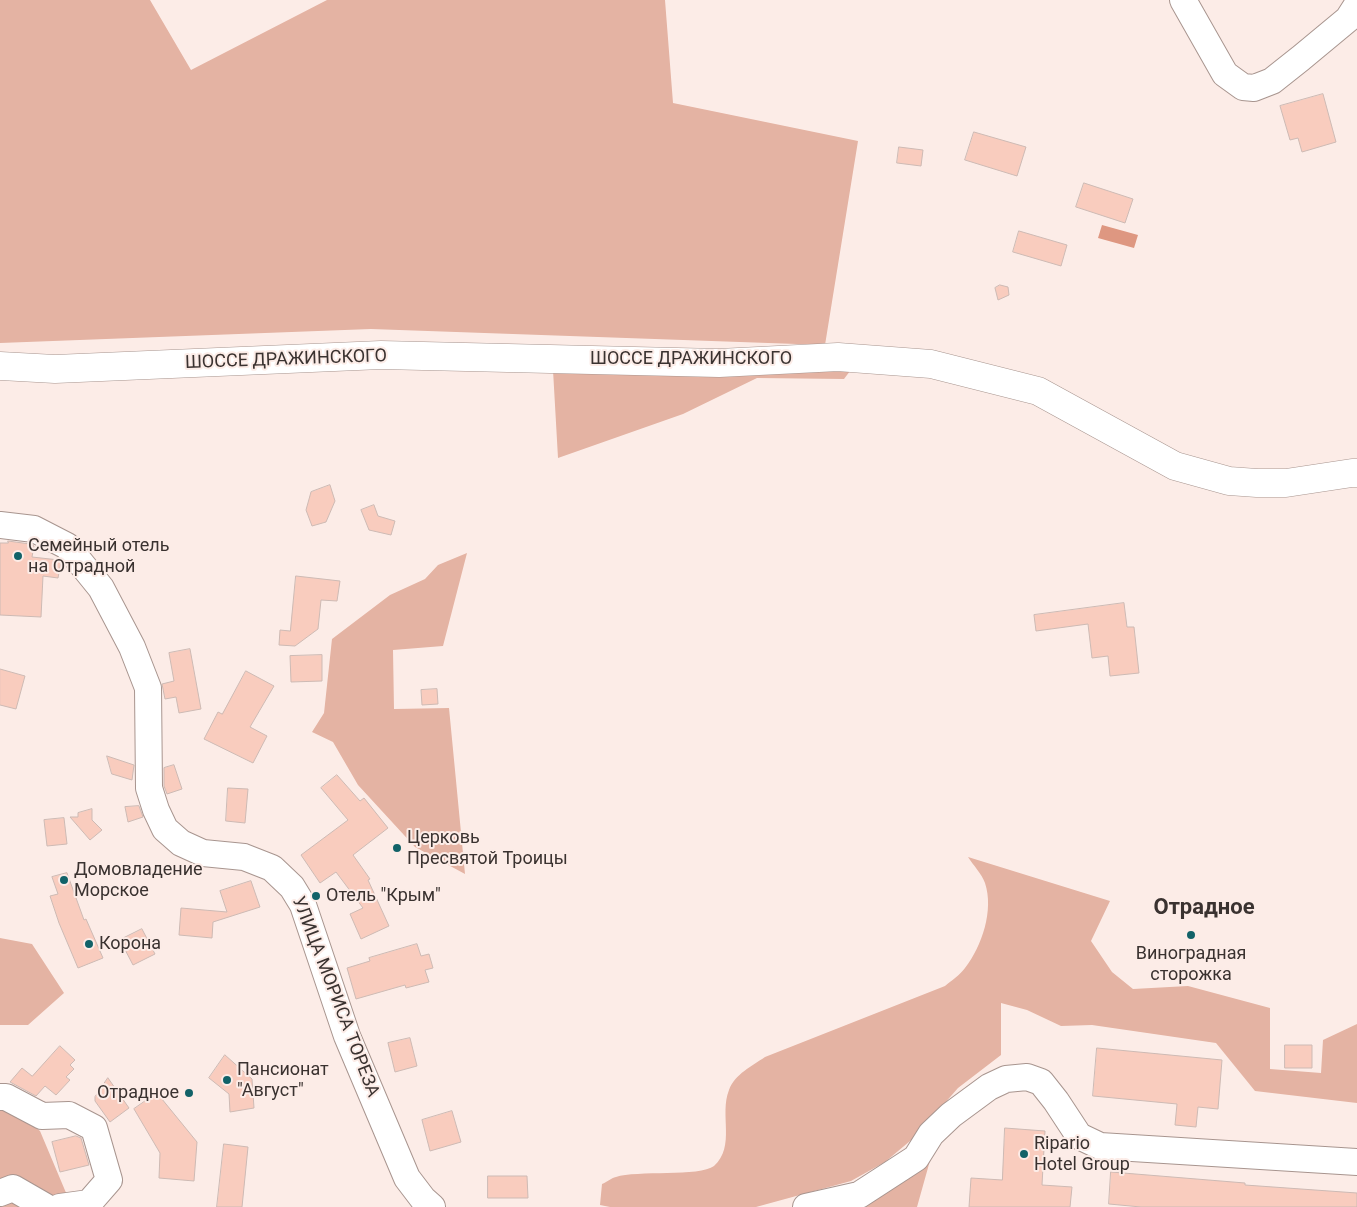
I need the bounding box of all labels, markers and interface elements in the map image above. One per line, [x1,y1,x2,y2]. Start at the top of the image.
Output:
street label: ШОССЕ ДРАЖИНСКОГО [185,346,387,374]
street label: ШОССЕ ДРАЖИНСКОГО [590,348,792,370]
place label: Семейный отель на Отрадной [28,535,170,578]
marker: Семейный отель на Отрадной [12,550,24,562]
place label: Церковь Пресвятой Троицы [407,827,568,870]
marker: Церковь Пресвятой Троицы [391,842,403,854]
place label: Домовладение Морское [74,859,203,902]
marker: Домовладение Морское [58,874,70,886]
place label: Отель "Крым" [326,885,441,907]
marker: Отель "Крым" [310,890,322,902]
street label: УЛИЦА МОРИСА ТОРЕЗА [287,894,383,1100]
district label: Отрадное [1153,895,1255,921]
marker: Виноградная сторожка [1185,929,1197,941]
place label: Корона [99,933,161,955]
marker: Корона [83,938,95,950]
place label: Виноградная сторожка [1136,943,1246,986]
place label: Пансионат "Август" [237,1059,329,1102]
marker: Пансионат "Август" [221,1074,233,1086]
place label: Отрадное [97,1082,179,1104]
marker: Отрадное [183,1087,195,1099]
place label: Ripario Hotel Group [1034,1133,1130,1176]
marker: Ripario Hotel Group [1018,1148,1030,1160]

